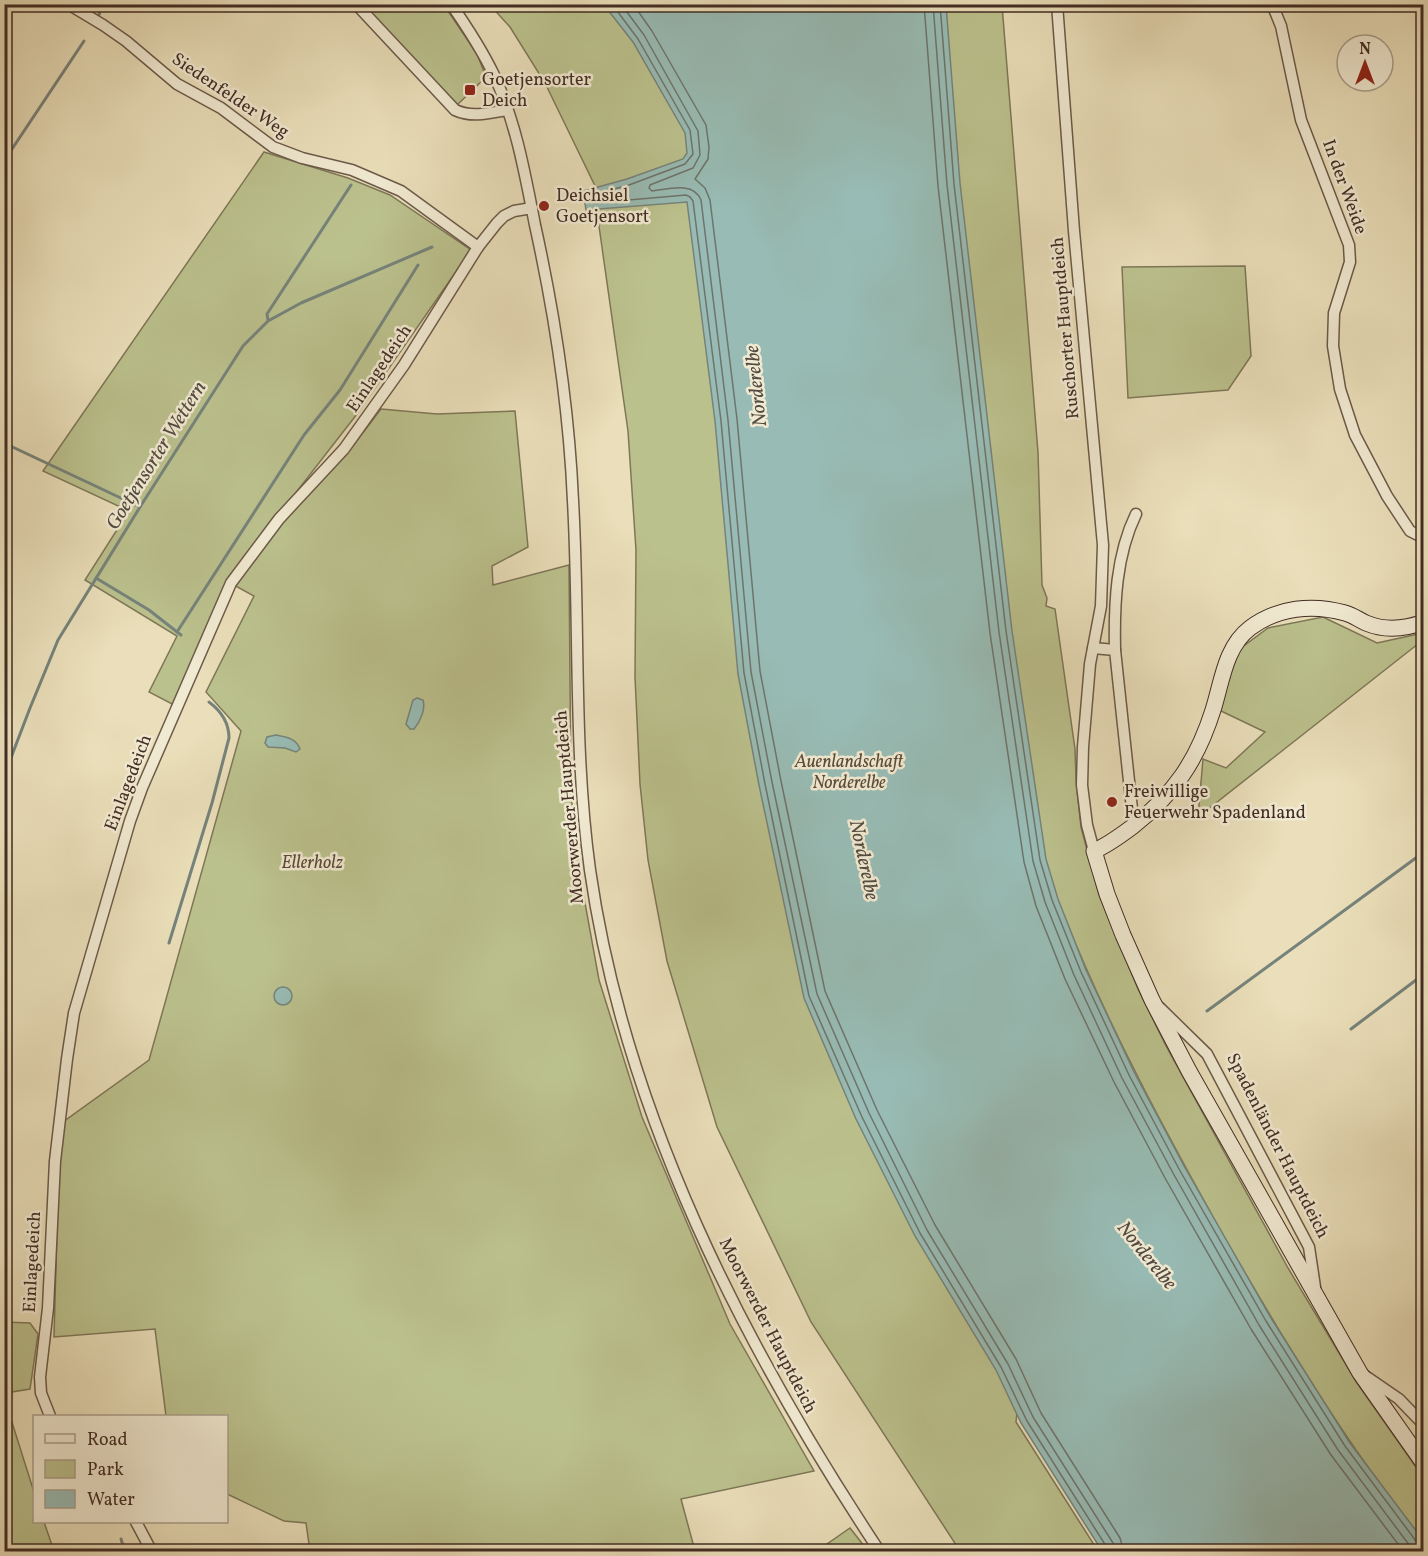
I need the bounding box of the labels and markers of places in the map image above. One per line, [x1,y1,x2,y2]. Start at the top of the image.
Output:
place label: Goetjensorter Deich [482,68,591,114]
marker: Goetjensorter Deich [463,83,477,97]
place label: Deichsiel Goetjensort [556,184,649,230]
marker: Deichsiel Goetjensort [537,199,551,213]
place label: Freiwillige Feuerwehr Spadenland [1124,780,1306,826]
marker: Freiwillige Feuerwehr Spadenland [1105,795,1119,809]

